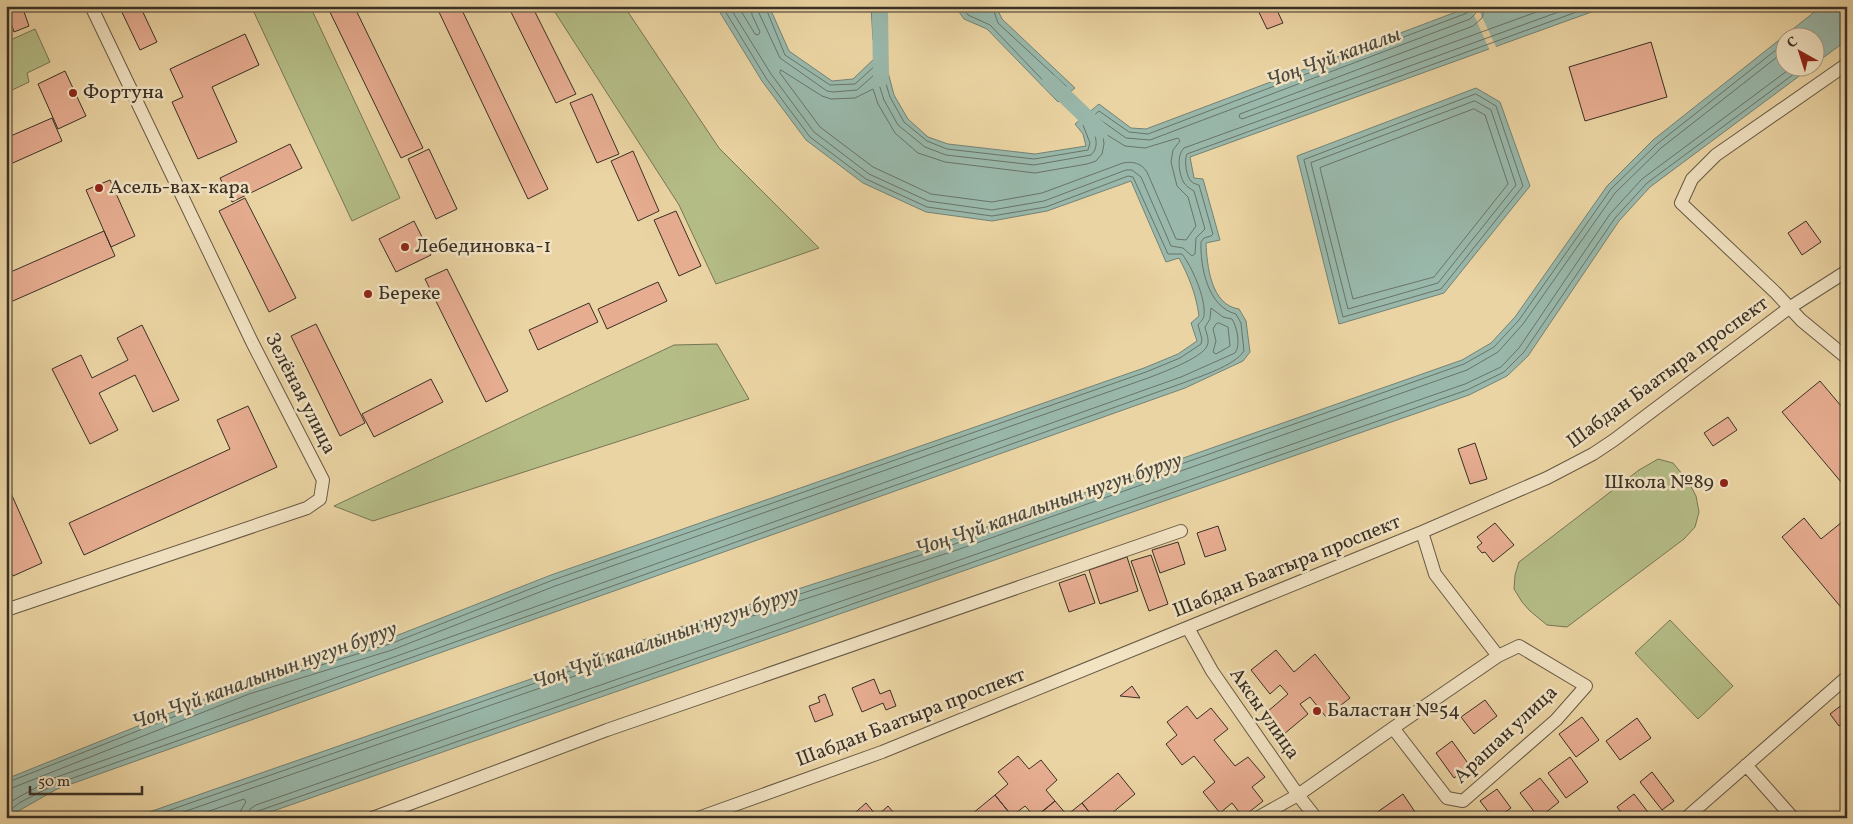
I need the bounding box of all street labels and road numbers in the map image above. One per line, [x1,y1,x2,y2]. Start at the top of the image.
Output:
street label: Шабдан Баатыра проспект [1561,290,1775,456]
street label: Зелёная улица [257,328,343,460]
street label: Шабдан Баатыра проспект [1169,508,1405,626]
street label: Шабдан Баатыра проспект [792,661,1030,775]
street label: Аксы улица [1222,662,1306,766]
street label: Арашан улица [1448,679,1564,791]

